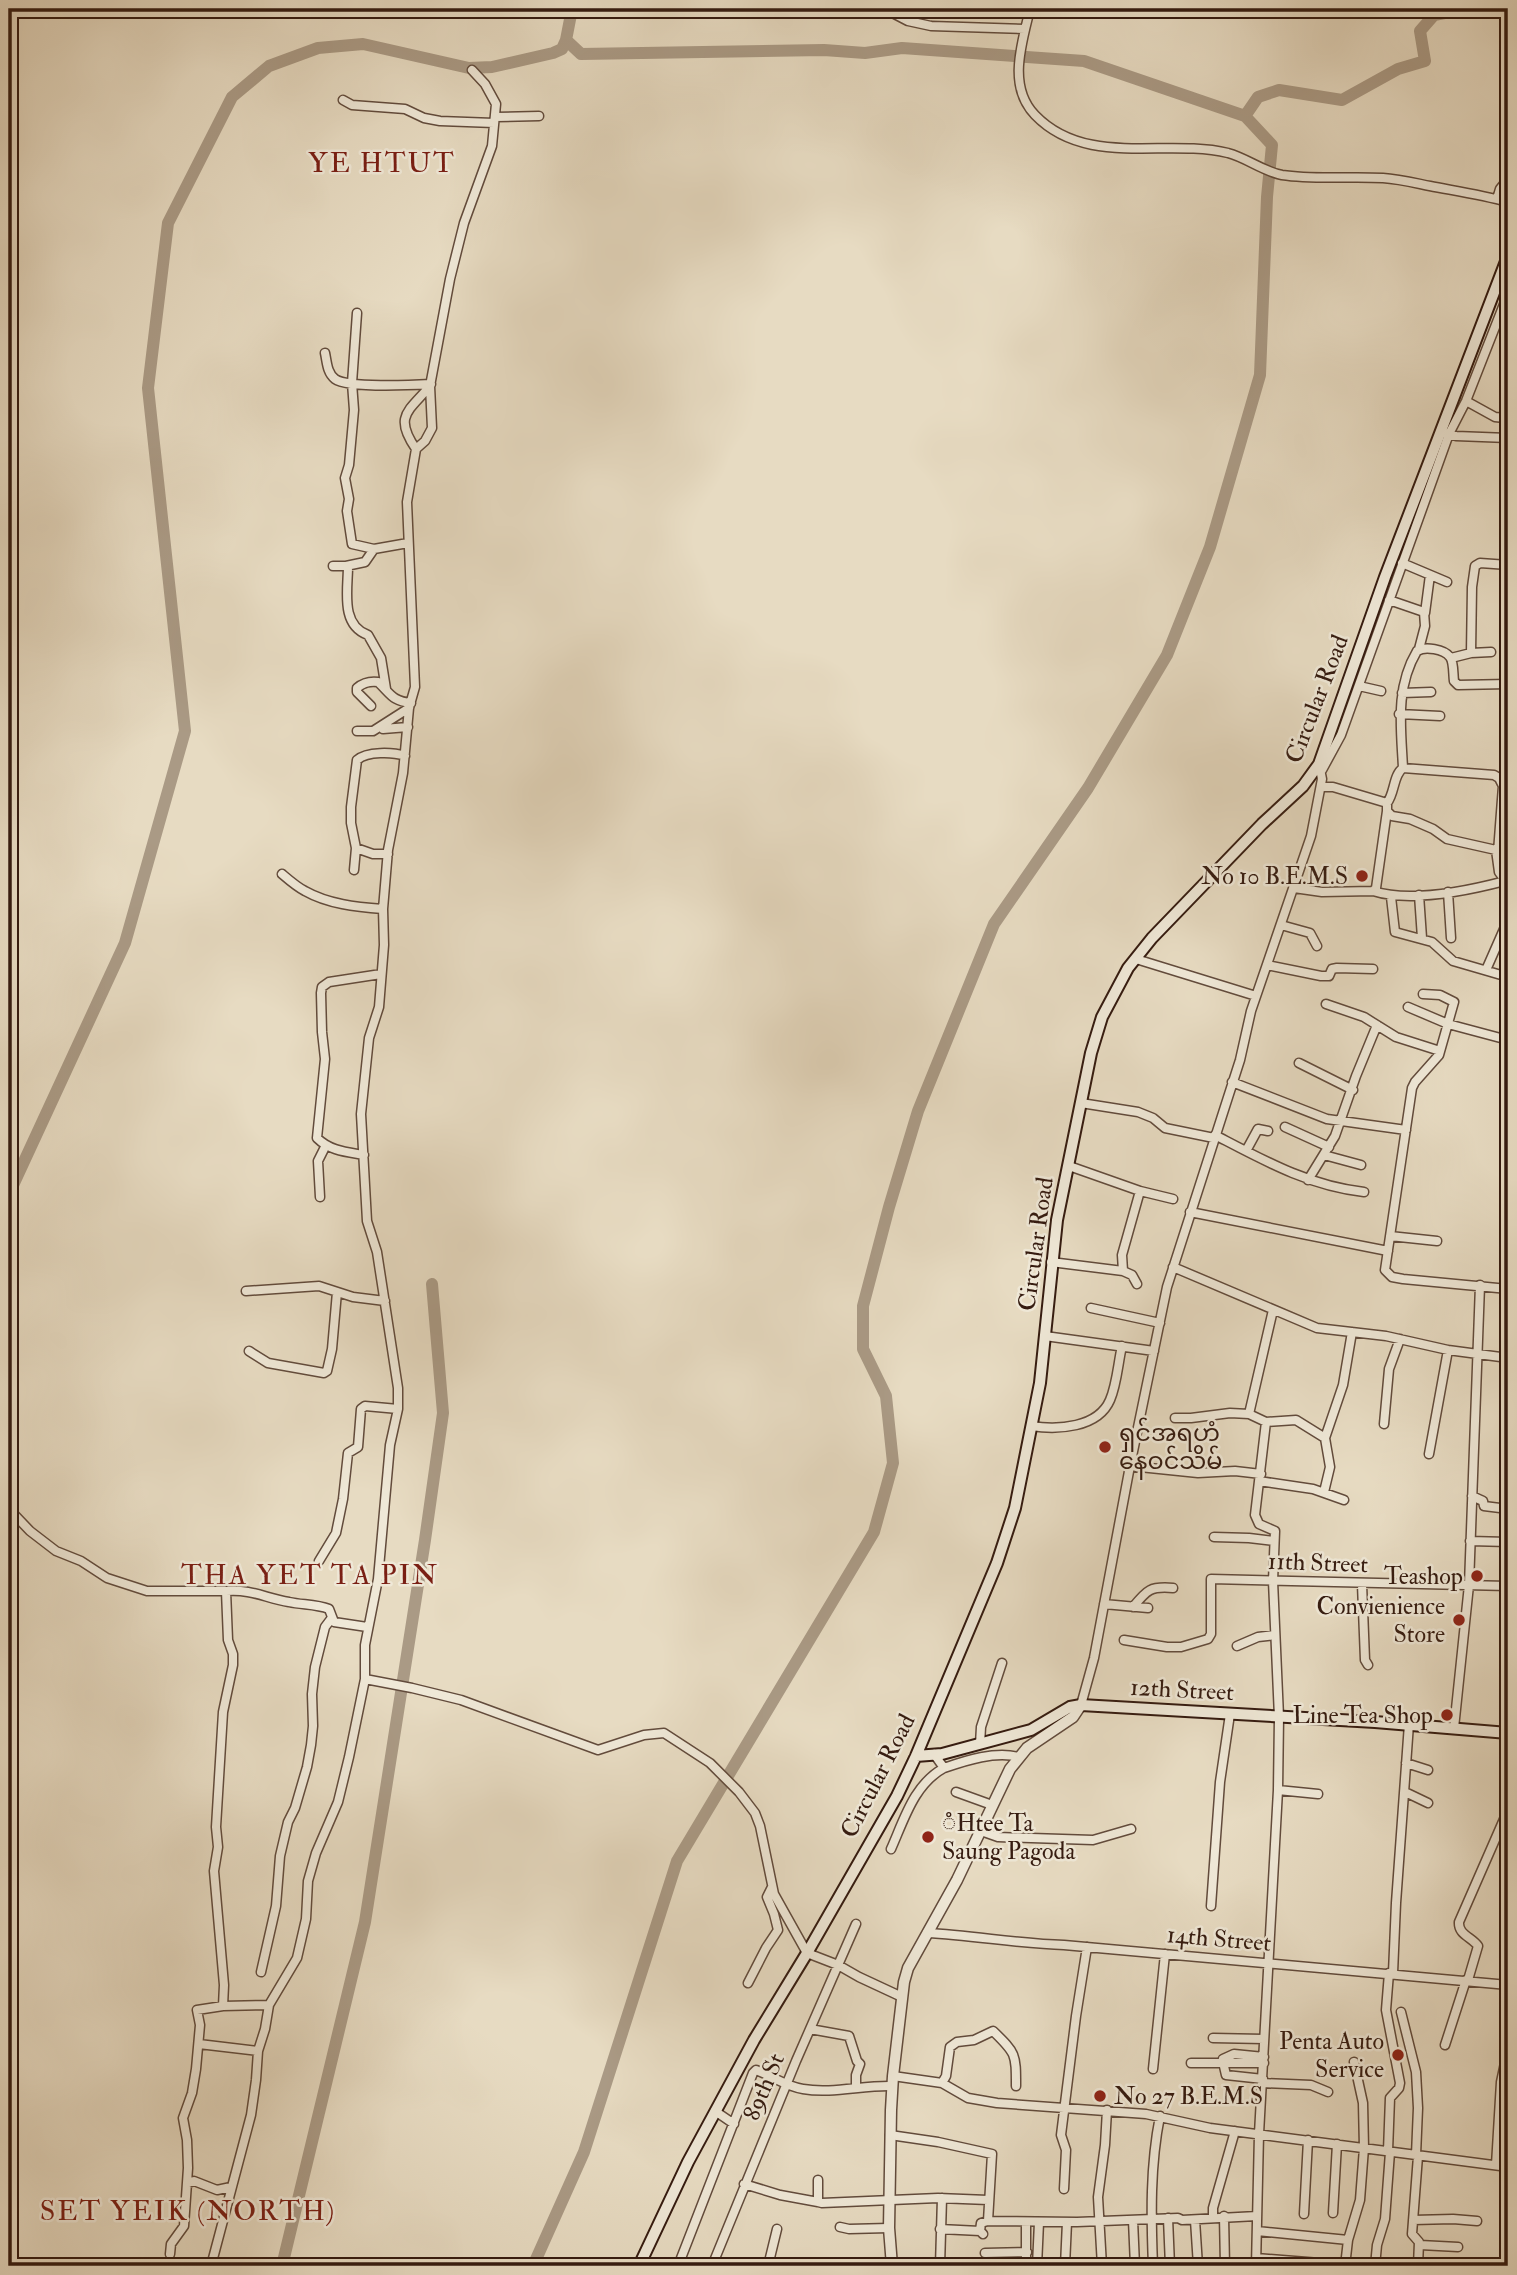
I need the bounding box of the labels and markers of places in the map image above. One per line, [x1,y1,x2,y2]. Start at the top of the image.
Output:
place label: No 10 B.E.M.S [1201,861,1348,892]
marker: No 10 B.E.M.S [1354,868,1370,884]
place label: ရှင်အရဟံ နေဝင်သိမ် [1119,1417,1223,1480]
marker: ရှင်အရဟံ နေဝင်သိမ် [1097,1439,1113,1455]
place label: Teashop [1384,1561,1463,1592]
marker: Teashop [1469,1568,1485,1584]
place label: Convienience Store [1316,1591,1445,1650]
marker: Convienience Store [1451,1612,1467,1628]
place label: Line Tea Shop [1292,1700,1433,1731]
marker: Line Tea Shop [1439,1707,1455,1723]
place label: ံHtee Ta Saung Pagoda [942,1808,1076,1867]
marker: ံHtee Ta Saung Pagoda [920,1829,936,1845]
place label: Penta Auto Service [1279,2026,1384,2085]
marker: Penta Auto Service [1390,2047,1406,2063]
place label: No 27 B.E.M.S [1114,2081,1263,2112]
marker: No 27 B.E.M.S [1092,2088,1108,2104]

